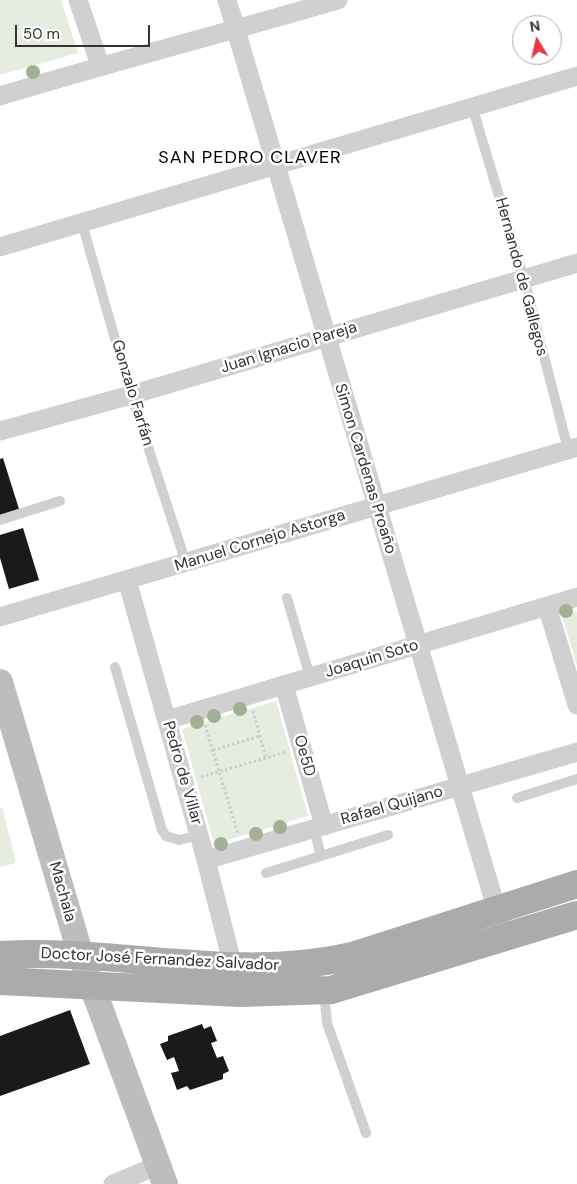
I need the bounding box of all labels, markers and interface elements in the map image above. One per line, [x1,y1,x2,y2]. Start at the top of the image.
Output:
scale bar [18,15,152,47]
north arrow [512,15,562,65]
text: N [528,16,541,36]
text: 50 m [23,24,60,44]
district label: SAN PEDRO CLAVER [156,147,344,169]
street label: Hernando de Gallegos [491,196,551,358]
street label: Juan Ignacio Pareja [219,318,359,378]
street label: Gonzalo Farfán [107,338,157,448]
street label: Simon Cardenas Proaño [330,381,400,557]
street label: Manuel Cornejo Astorga [172,506,348,576]
street label: Joaquin Soto [323,636,421,682]
street label: Pedro de Villar [158,719,206,827]
street label: Oe5D [289,733,319,779]
street label: Rafael Quijano [339,782,445,830]
street label: Machala [44,860,80,924]
street label: Doctor José Fernandez Salvador [40,944,280,976]

